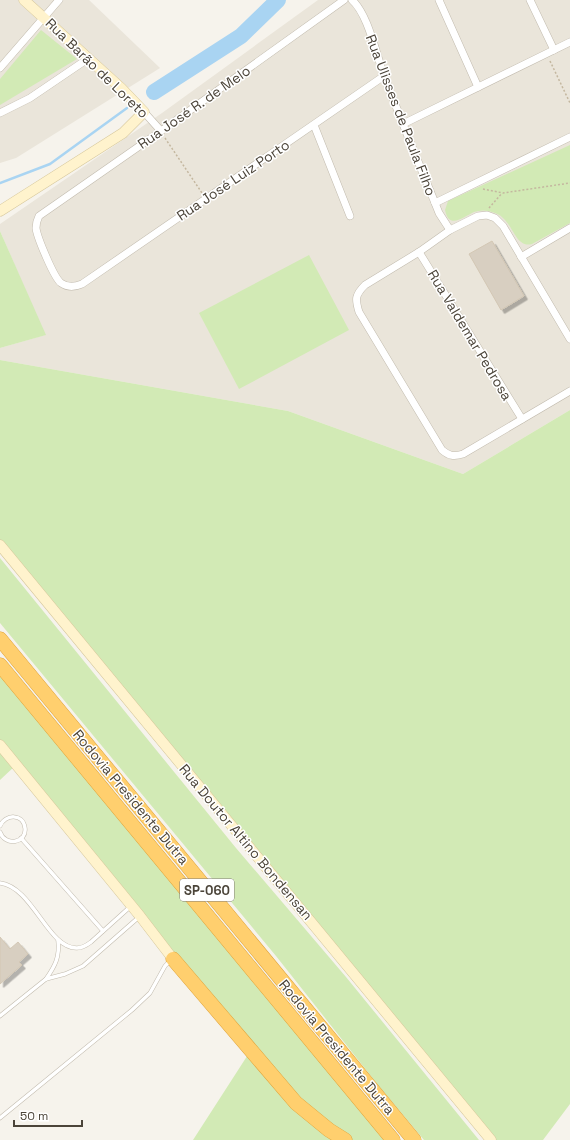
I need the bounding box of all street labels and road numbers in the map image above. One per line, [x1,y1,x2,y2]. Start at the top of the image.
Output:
street label: Rua Barão de Loreto [42,14,152,122]
street label: Rua Ulisses de Paula Filho [362,32,440,198]
street label: Rua José R. de Melo [134,61,254,153]
street label: Rua José Luiz Porto [173,136,293,224]
street label: Rua Valdemar Pedrosa [424,266,516,404]
street label: Rodovia Presidente Dutra [69,726,193,868]
street label: Rua Doutor Altino Bondensan [175,760,317,924]
road number: SP-060 [180,879,234,901]
street label: Rodovia Presidente Dutra [275,976,399,1118]

